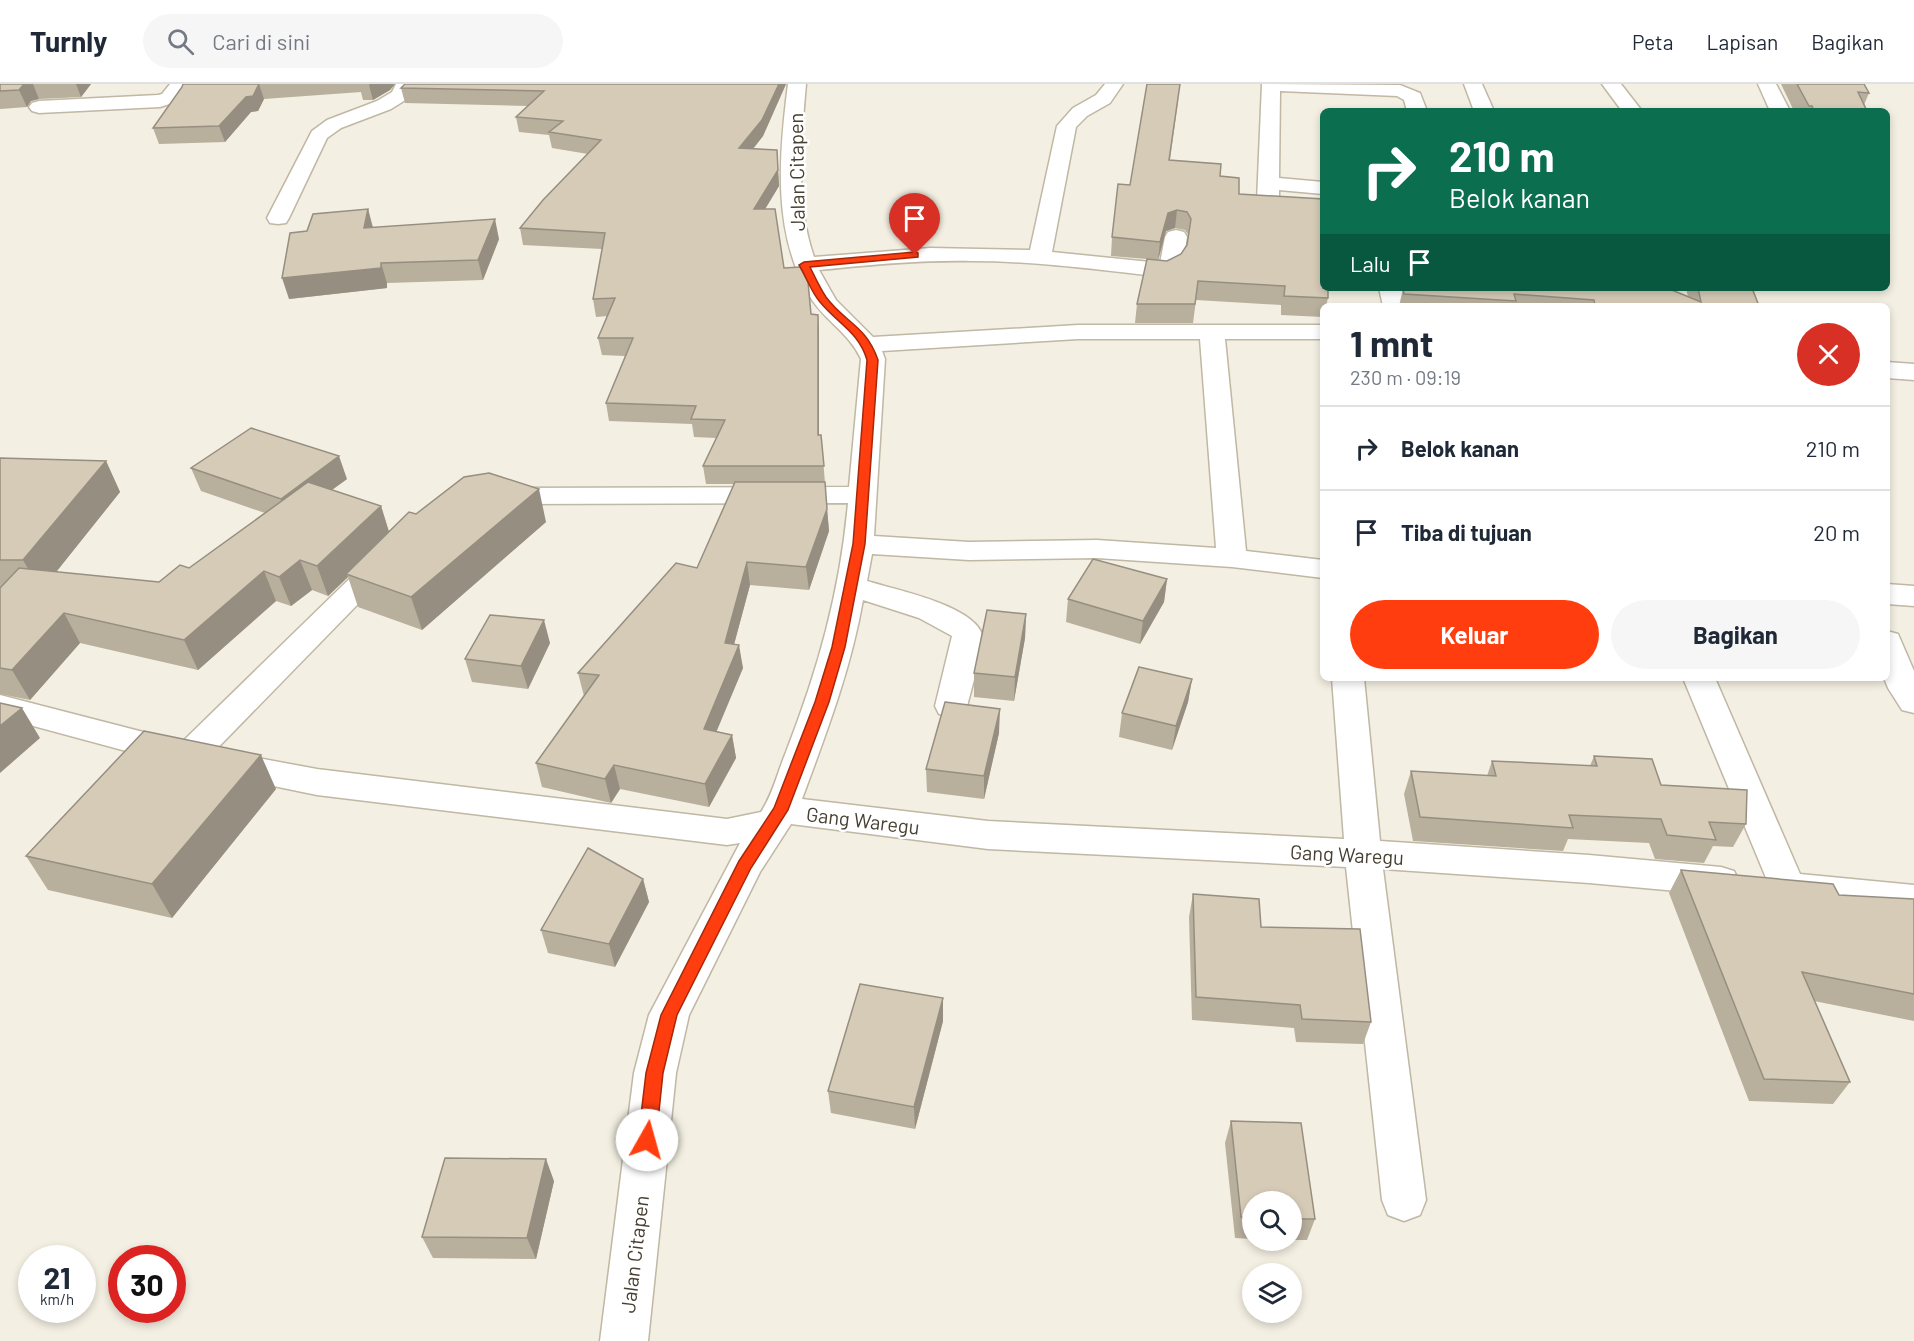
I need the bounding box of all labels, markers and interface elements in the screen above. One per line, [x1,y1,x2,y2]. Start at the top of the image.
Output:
search box [143,14,563,68]
text: Turnly [30,24,107,58]
icon: search [164,25,197,58]
text: Cari di sini [212,28,310,54]
text: Peta [1632,29,1673,54]
text: Lapisan [1706,29,1778,54]
text: Bagikan [1811,29,1884,54]
street label: Jalan Citapen [783,113,809,231]
text: 210 m [1449,130,1555,180]
icon: right [1350,132,1428,210]
text: Belok kanan [1449,181,1590,213]
pin [889,193,940,255]
icon: arrive [898,202,931,235]
icon: arrive [1403,246,1436,279]
text: Lalu [1350,250,1391,276]
text: 1 mnt [1350,321,1433,364]
button: close [1797,323,1860,386]
text: 230 m · 09:19 [1350,365,1461,389]
icon: right [1350,432,1383,465]
text: Belok kanan [1401,435,1519,461]
text: 210 m [1806,435,1860,461]
icon: arrive [1350,516,1383,549]
text: Tiba di tujuan [1401,519,1532,545]
text: 20 m [1813,519,1860,545]
button: Keluar [1350,600,1599,669]
button: Bagikan [1611,600,1860,669]
street label: Gang Waregu [805,801,921,839]
street label: Gang Waregu [1289,839,1405,869]
position arrow [615,1108,679,1172]
map controls [1242,1191,1302,1323]
button: search [1242,1191,1302,1251]
street label: Jalan Citapen [615,1194,653,1314]
speed limit sign: 30 [108,1245,186,1323]
text: 21 [43,1259,71,1295]
button: layers [1242,1263,1302,1323]
text: km/h [40,1290,74,1308]

